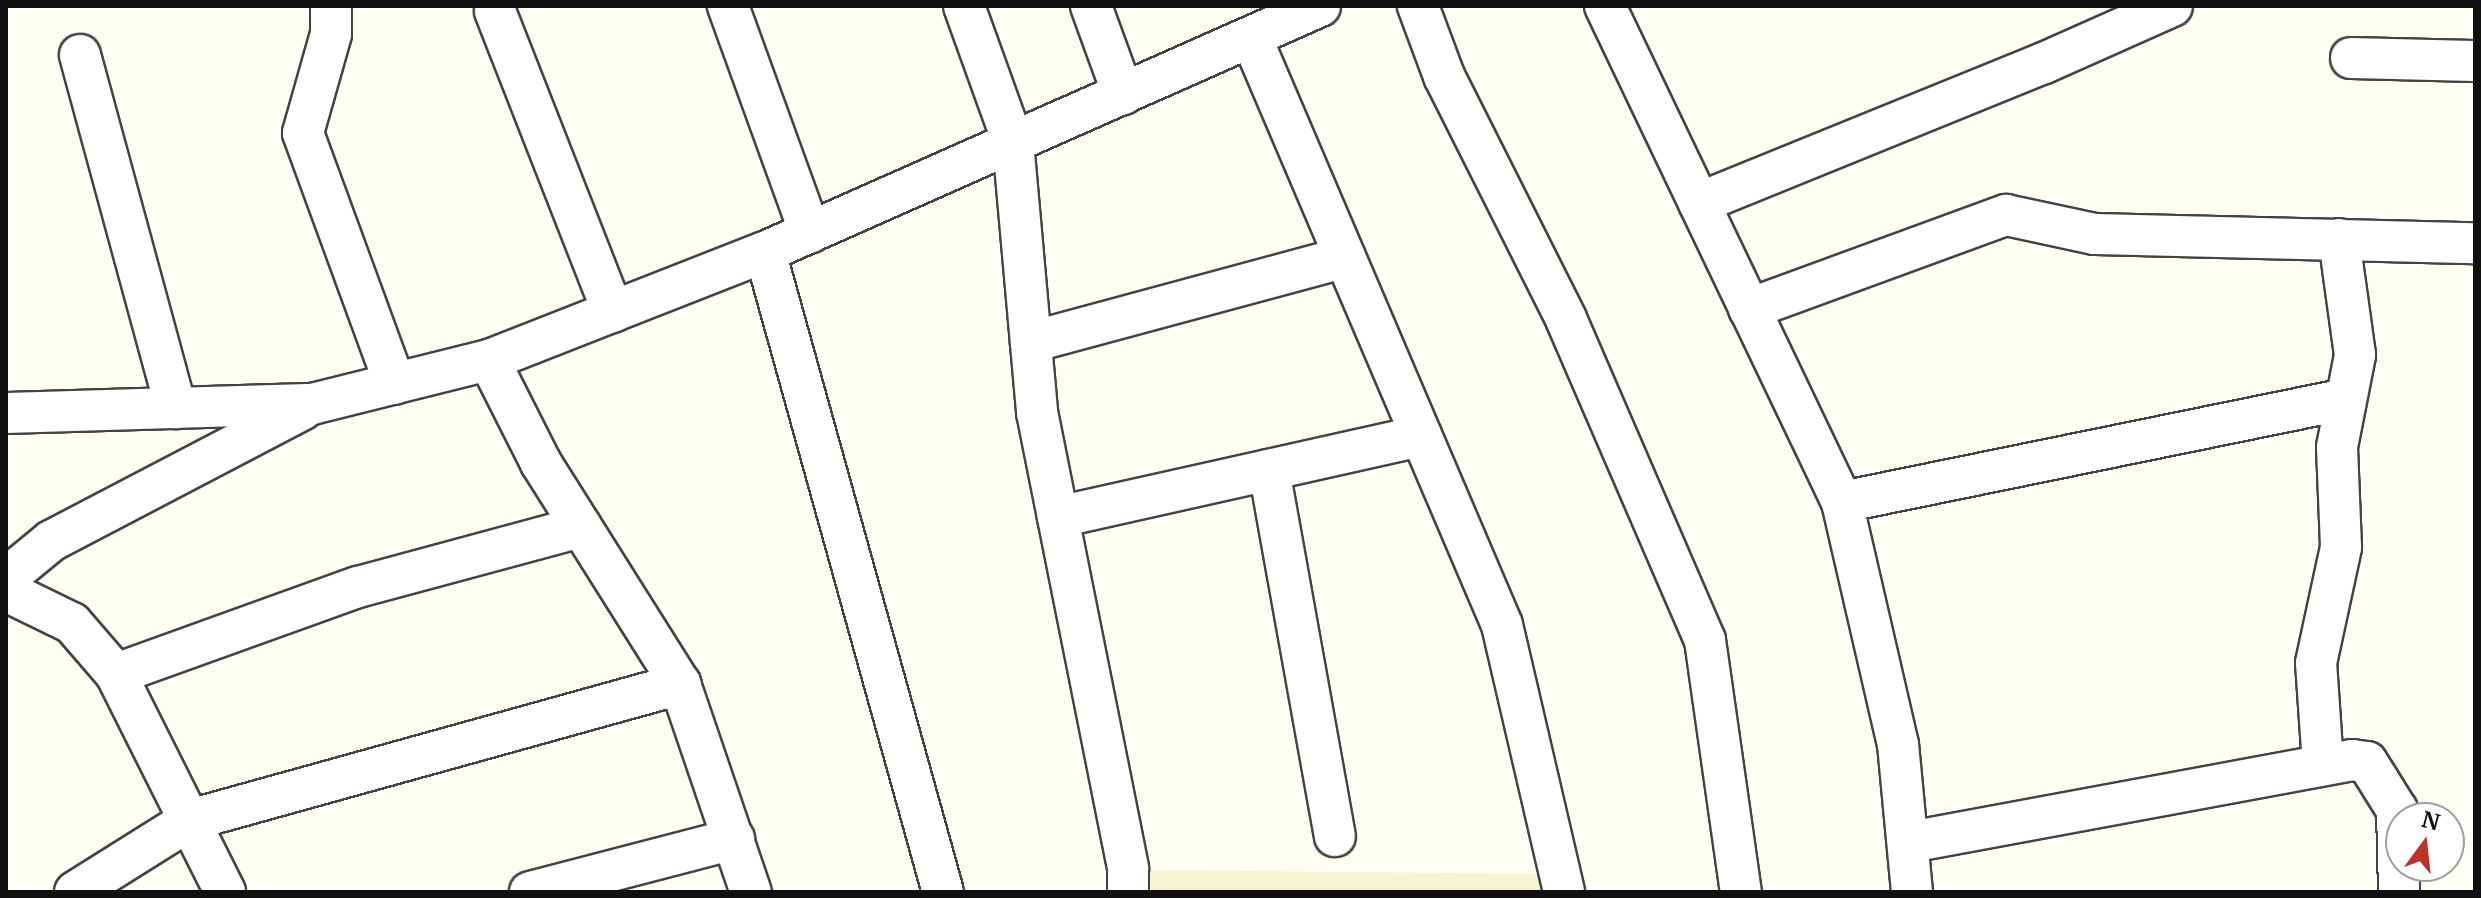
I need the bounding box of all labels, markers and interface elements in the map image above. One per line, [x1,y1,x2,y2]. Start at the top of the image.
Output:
north arrow [2385,802,2465,882]
text: N [2419,805,2443,837]

